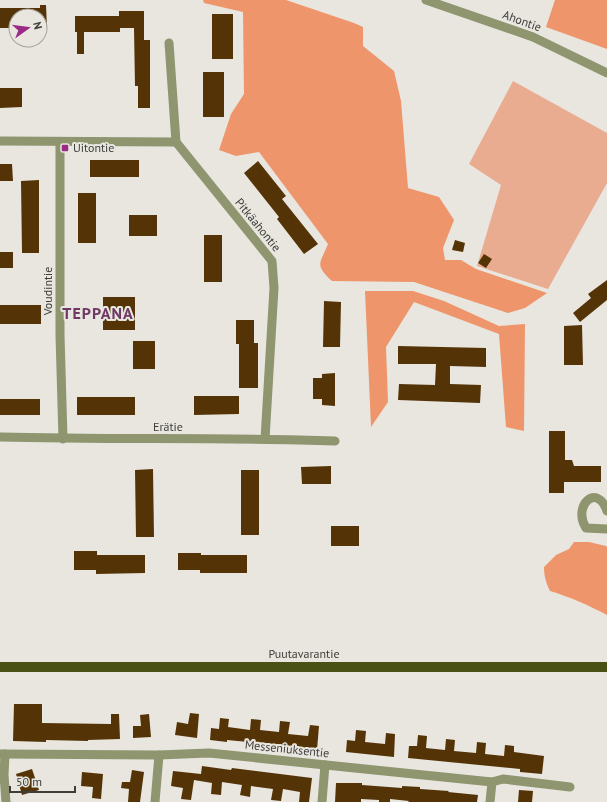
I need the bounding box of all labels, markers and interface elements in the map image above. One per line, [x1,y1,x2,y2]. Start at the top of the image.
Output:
street label: Ahontie [501,7,544,34]
north arrow [8,8,48,48]
text: N [30,20,45,31]
place label: Uitontie [73,140,114,155]
marker: Uitontie [60,143,70,153]
street label: Pitkäahontie [232,195,285,255]
street label: Voudintie [40,267,55,316]
district label: TEPPANA [62,303,134,323]
street label: Erätie [153,419,183,434]
street label: Puutavarantie [269,646,339,661]
street label: Messeniuksentie [244,737,330,760]
scale bar [10,768,75,794]
text: 50 m [16,774,42,789]

